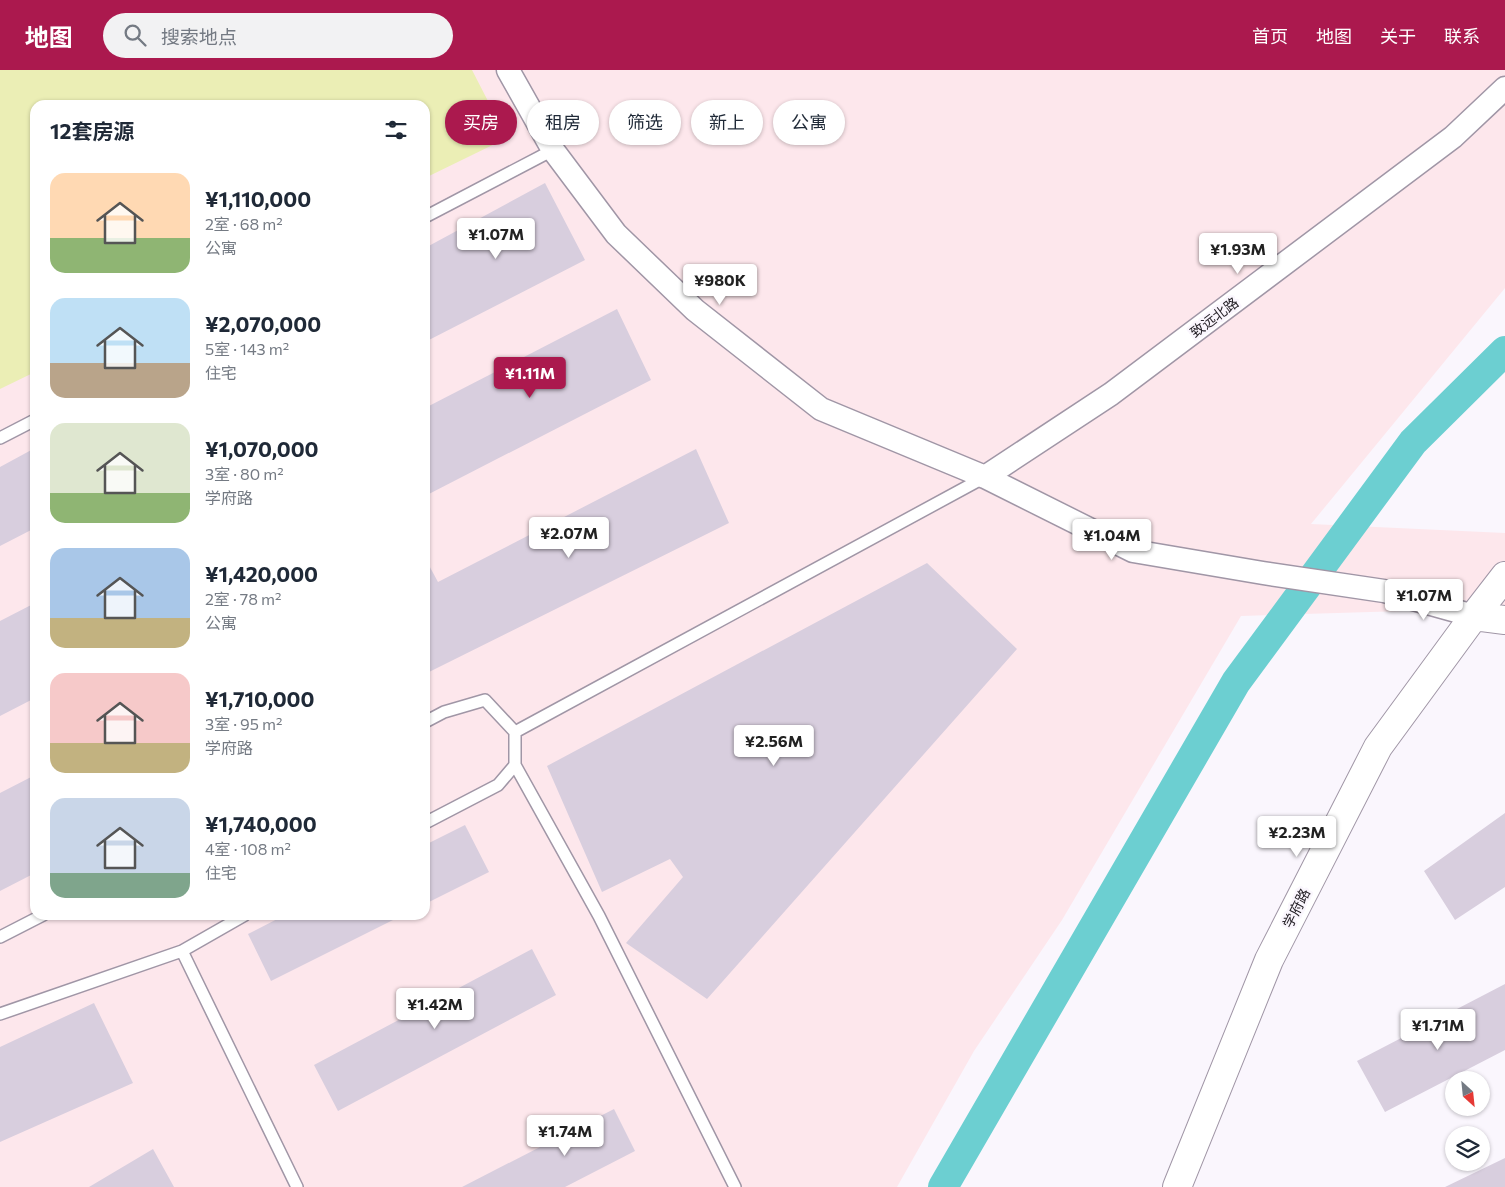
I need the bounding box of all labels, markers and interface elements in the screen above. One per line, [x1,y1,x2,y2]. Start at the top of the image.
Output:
search box [103,13,453,58]
icon: search [121,21,149,49]
text: 地图 [25,22,73,51]
text: 搜索地点 [161,25,237,48]
text: 首页 [1252,25,1288,47]
text: 地图 [1316,25,1352,47]
text: 关于 [1380,25,1416,47]
text: 联系 [1444,25,1480,47]
chip: 买房 [445,100,517,145]
chip: 租房 [527,100,599,145]
chip: 筛选 [609,100,681,145]
chip: 新上 [691,100,763,145]
chip: 公寓 [773,100,845,145]
icon: filters [382,116,410,144]
text: 12套房源 [50,118,134,143]
text: ¥1,110,000 [205,186,311,211]
icon: home [90,193,150,253]
text: 2室 · 68 m² [205,214,283,233]
pin: ¥1.07M [455,218,537,260]
text: ¥1.07M [468,224,524,243]
pin: ¥1.93M [1197,232,1279,275]
text: 公寓 [205,238,237,257]
text: ¥1.93M [1210,239,1266,258]
pin: ¥980K [685,264,755,306]
text: ¥980K [694,270,746,289]
street label: 致远北路 [1187,293,1241,341]
text: ¥2,070,000 [205,311,321,336]
icon: home [90,318,150,378]
text: 5室 · 143 m² [205,339,289,358]
pin: ¥1.11M [489,356,571,399]
text: 住宅 [205,363,237,382]
text: ¥1.11M [505,363,555,382]
text: ¥1,070,000 [205,436,319,461]
icon: home [90,443,150,503]
text: 3室 · 80 m² [205,464,284,483]
text: 学府路 [205,488,253,507]
pin: ¥2.07M [528,516,610,559]
pin: ¥1.04M [1071,518,1153,561]
text: ¥2.07M [540,523,598,542]
text: ¥1.04M [1083,525,1141,544]
text: ¥1,420,000 [205,561,318,586]
icon: home [90,568,150,628]
pin: ¥1.07M [1383,578,1465,621]
text: ¥1.07M [1396,585,1452,604]
text: 2室 · 78 m² [205,589,281,608]
text: 公寓 [205,613,237,632]
text: ¥1,710,000 [205,686,315,711]
icon: home [90,693,150,753]
text: 3室 · 95 m² [205,714,282,733]
pin: ¥2.56M [733,724,815,767]
text: ¥2.56M [745,731,803,750]
text: 学府路 [205,738,253,757]
text: ¥1,740,000 [205,811,317,836]
pin: ¥2.23M [1256,816,1338,858]
icon: home [90,818,150,878]
text: ¥2.23M [1268,822,1326,841]
text: 4室 · 108 m² [205,839,291,858]
text: 住宅 [205,863,237,882]
street label: 学府路 [1279,885,1313,931]
pin: ¥1.42M [394,988,476,1030]
text: ¥1.42M [407,994,463,1013]
pin: ¥1.71M [1397,1008,1479,1051]
text: ¥1.71M [1412,1015,1465,1034]
north arrow [1445,1071,1490,1116]
map controls [1445,1071,1490,1171]
pin: ¥1.74M [524,1114,606,1157]
text: ¥1.74M [538,1121,592,1140]
button: layers [1445,1126,1490,1171]

